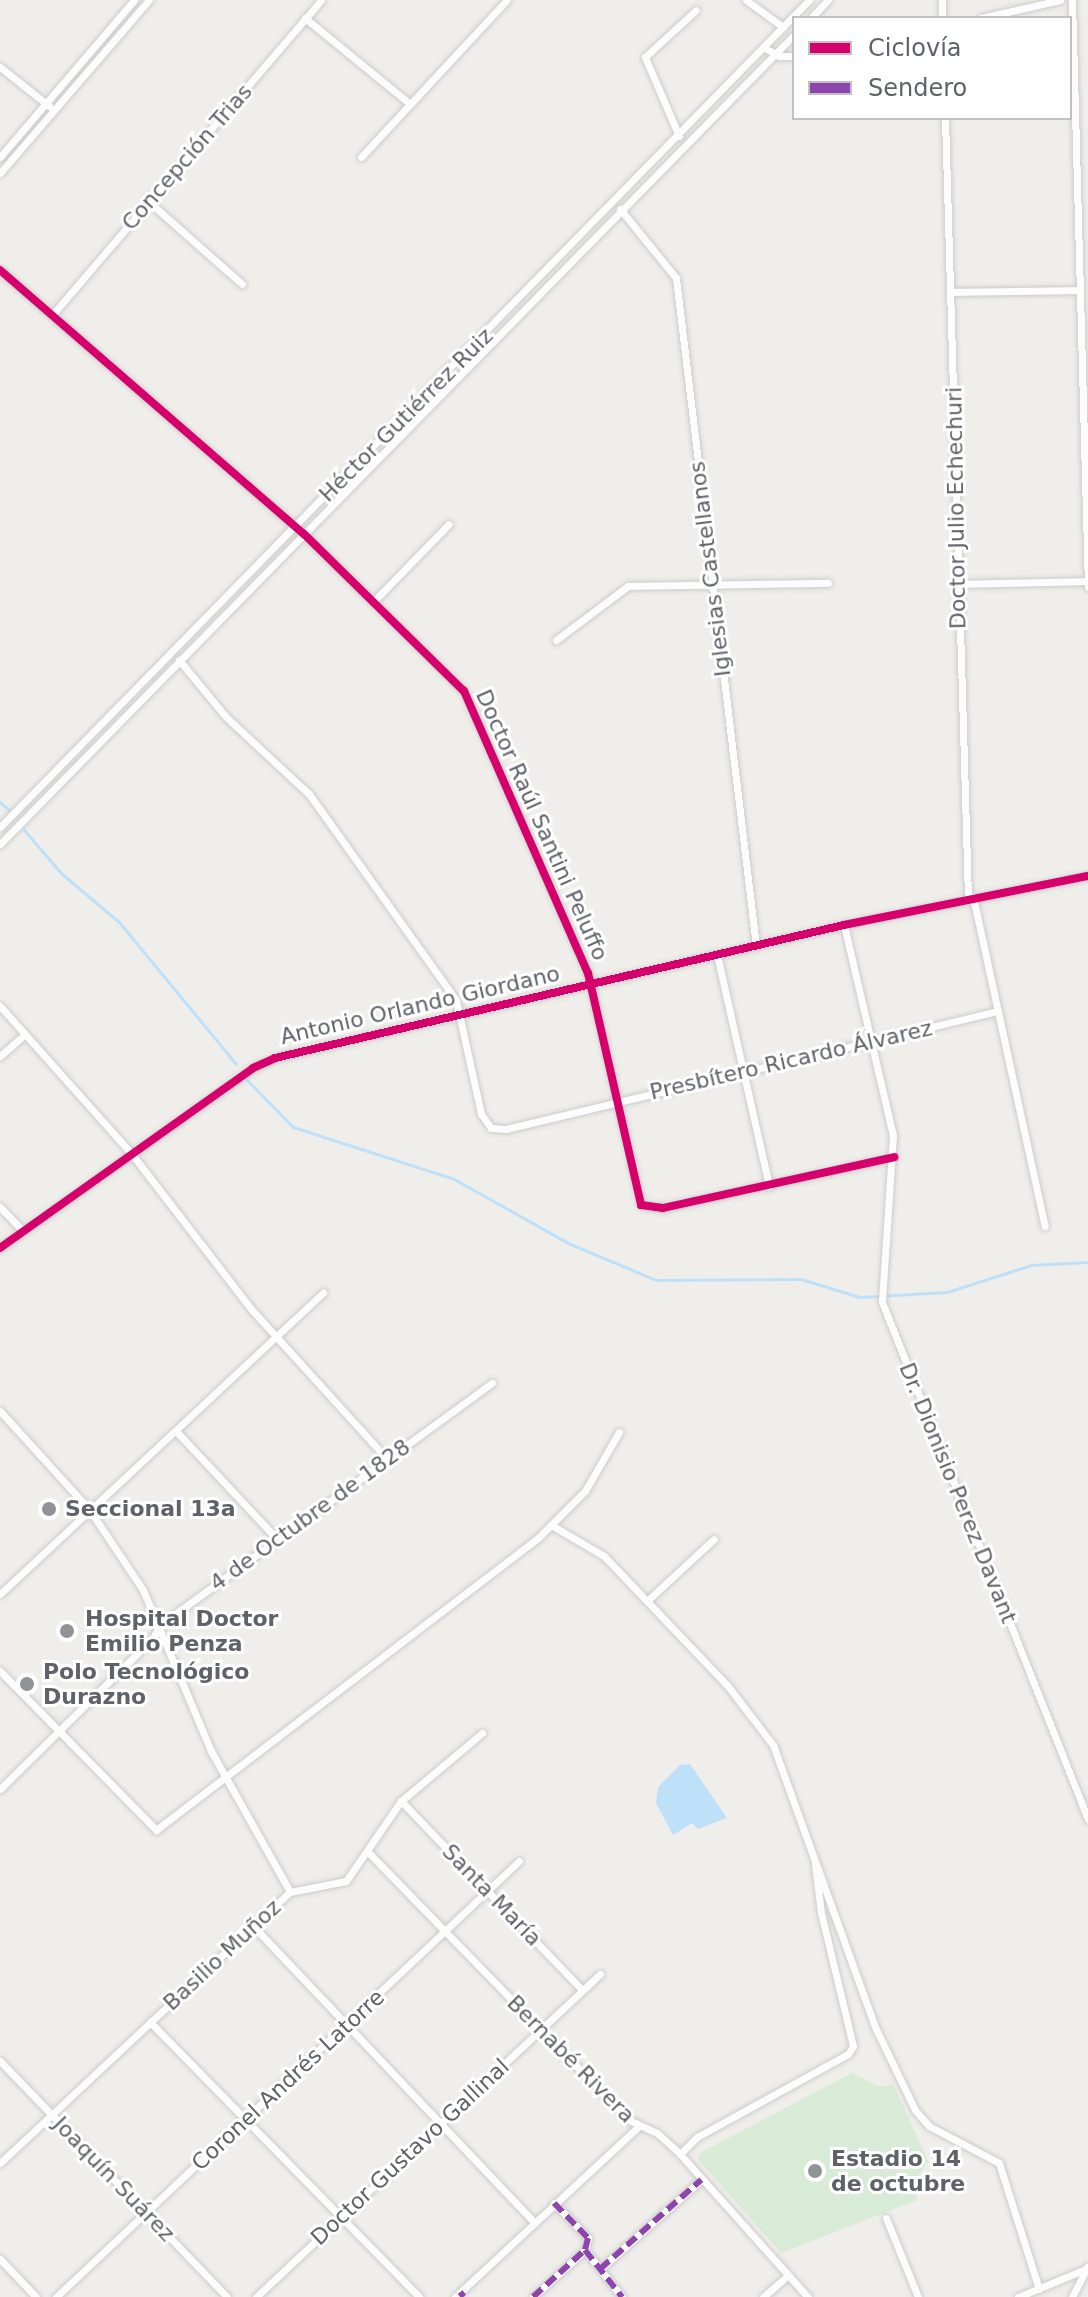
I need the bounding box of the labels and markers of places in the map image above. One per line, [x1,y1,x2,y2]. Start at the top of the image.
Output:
place label: Seccional 13a [65,1496,236,1522]
marker: Seccional 13a [40,1500,58,1518]
place label: Hospital Doctor Emilio Penza [85,1605,278,1656]
marker: Hospital Doctor Emilio Penza [56,1620,78,1642]
place label: Polo Tecnológico Durazno [43,1658,249,1710]
marker: Polo Tecnológico Durazno [18,1675,36,1693]
place label: Estadio 14 de octubre [831,2145,965,2196]
marker: Estadio 14 de octubre [806,2162,824,2180]

